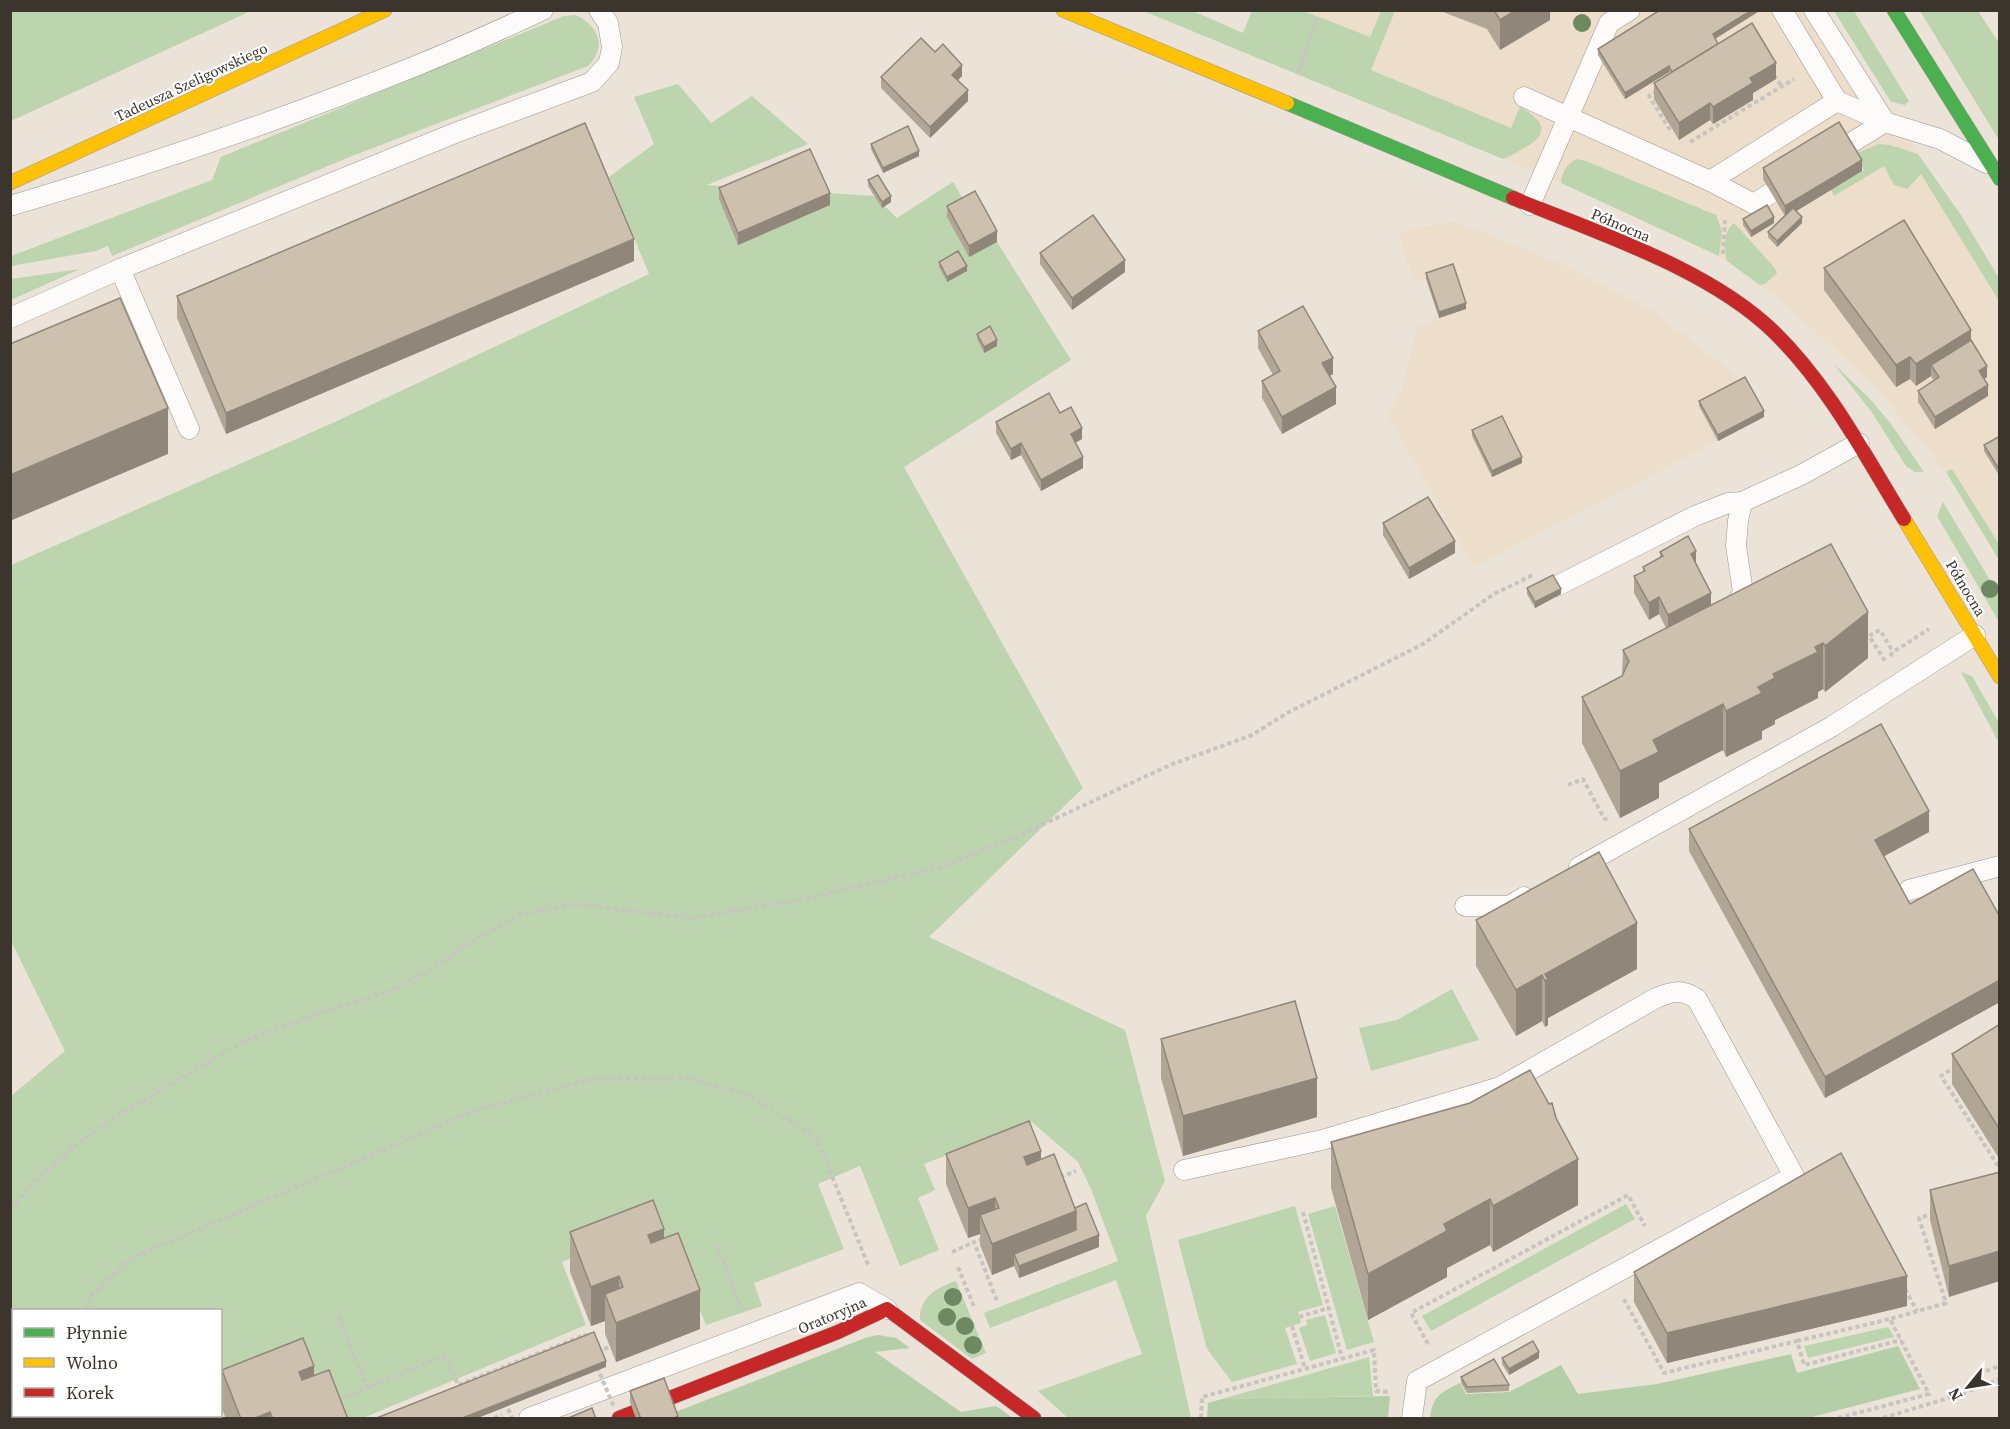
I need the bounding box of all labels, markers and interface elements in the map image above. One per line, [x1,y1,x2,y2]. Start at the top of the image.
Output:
street label: Tadeusza Szeligowskiego [111,37,271,127]
street label: Północna [1588,203,1654,247]
street label: Północna [1941,556,1991,620]
street label: Oratoryjna [794,1291,870,1339]
legend [12,1309,222,1417]
text: Płynnie [66,1320,127,1345]
text: Wolno [66,1350,118,1375]
north arrow [1938,1357,1998,1417]
text: Korek [66,1380,114,1405]
text: N [1942,1384,1967,1405]

